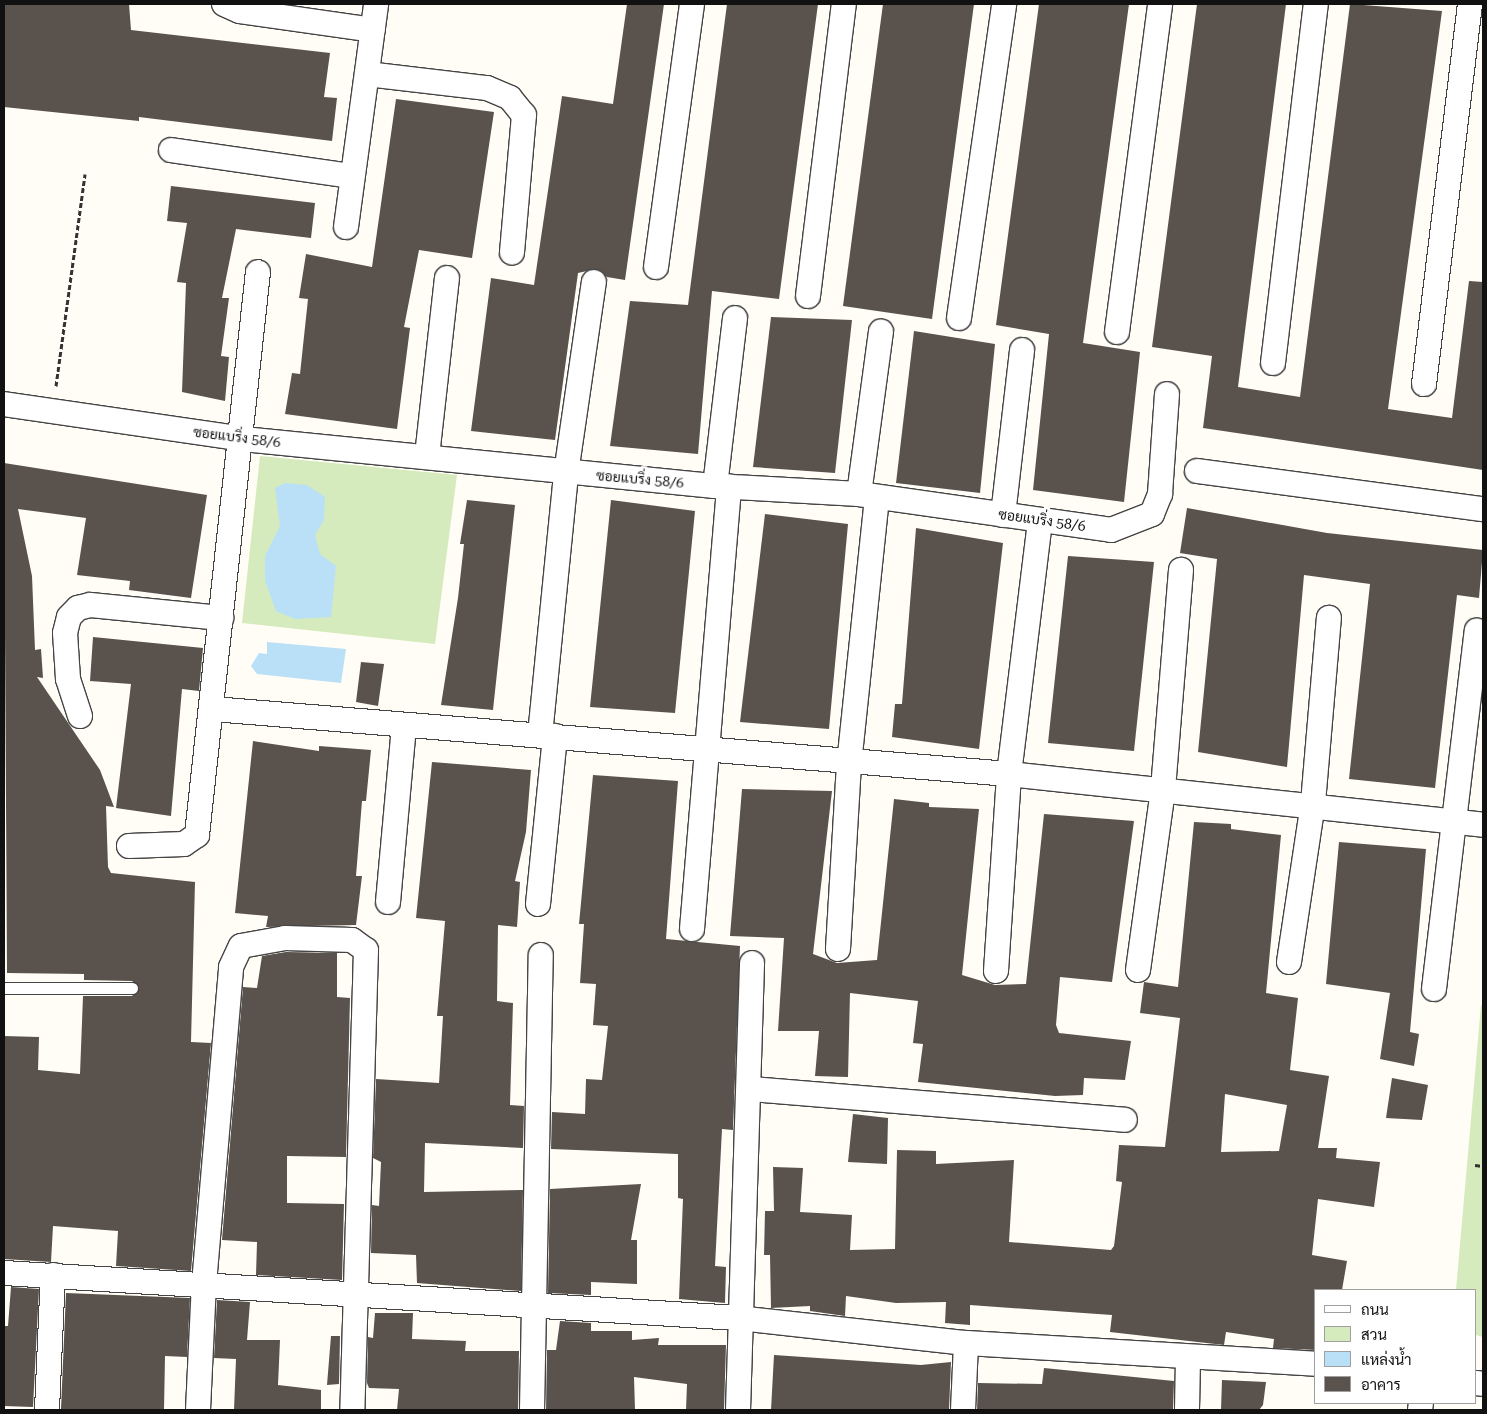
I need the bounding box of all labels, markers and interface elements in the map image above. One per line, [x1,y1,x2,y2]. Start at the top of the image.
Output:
street label: ซอยแบริ่ง 58/6 [192,423,282,451]
street label: ซอยแบริ่ง 58/6 [595,467,685,491]
street label: ซอยแบริ่ง 58/6 [997,506,1087,534]
legend [1314,1289,1477,1404]
text: ถนน [1361,1301,1389,1319]
text: สวน [1361,1326,1387,1344]
text: แหล่งน้ำ [1361,1351,1412,1369]
text: อาคาร [1361,1376,1401,1394]

